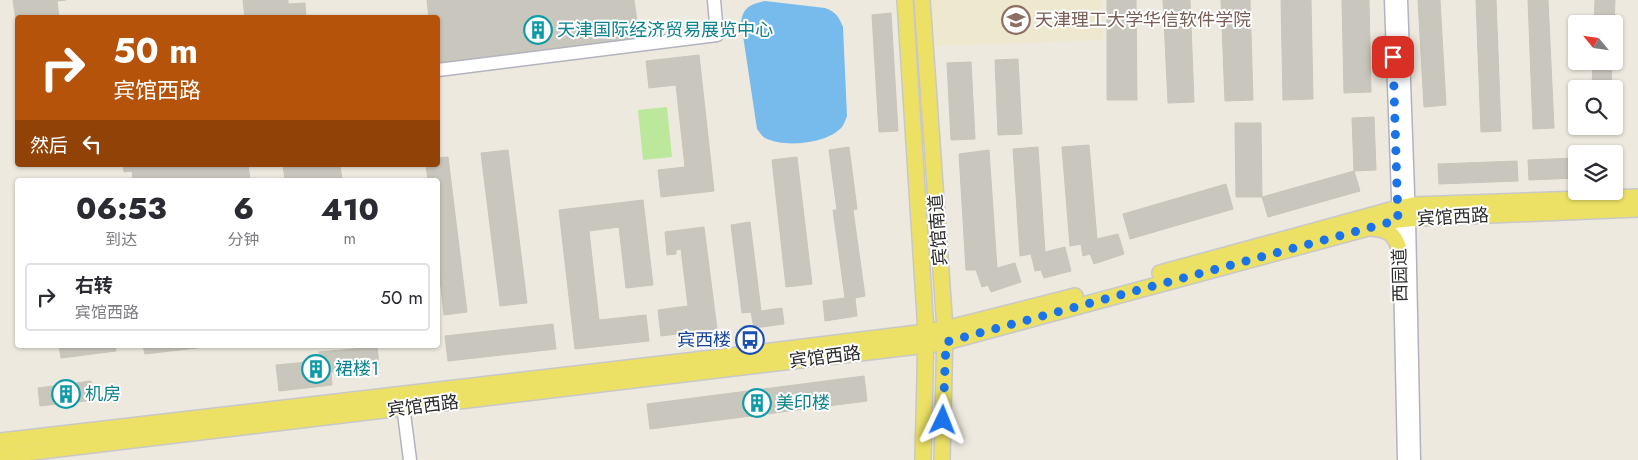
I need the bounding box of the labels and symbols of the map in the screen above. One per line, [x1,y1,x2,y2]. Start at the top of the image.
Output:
school or university icon: 天津理工大学华信软件学院 [1001,5,1031,35]
place label: 天津理工大学华信软件学院 [1035,7,1251,33]
building icon: 天津国际经济贸易展览中心 [523,15,553,45]
north arrow [1568,15,1622,70]
place label: 天津国际经济贸易展览中心 [557,17,773,43]
pin [1372,36,1414,78]
street label: 宾馆南道 [923,193,953,267]
street label: 宾馆西路 [1416,202,1490,232]
street label: 西园道 [1387,248,1413,302]
bus stop icon: 宾西楼 [735,325,765,355]
place label: 宾西楼 [677,327,731,353]
street label: 宾馆西路 [788,340,862,374]
building icon: 裙楼1 [301,354,331,384]
place label: 裙楼1 [335,356,379,382]
building icon: 机房 [51,379,81,409]
place label: 机房 [85,381,121,407]
building icon: 美印楼 [742,388,772,418]
street label: 宾馆西路 [386,389,460,423]
place label: 美印楼 [776,390,830,416]
position arrow [916,393,968,445]

